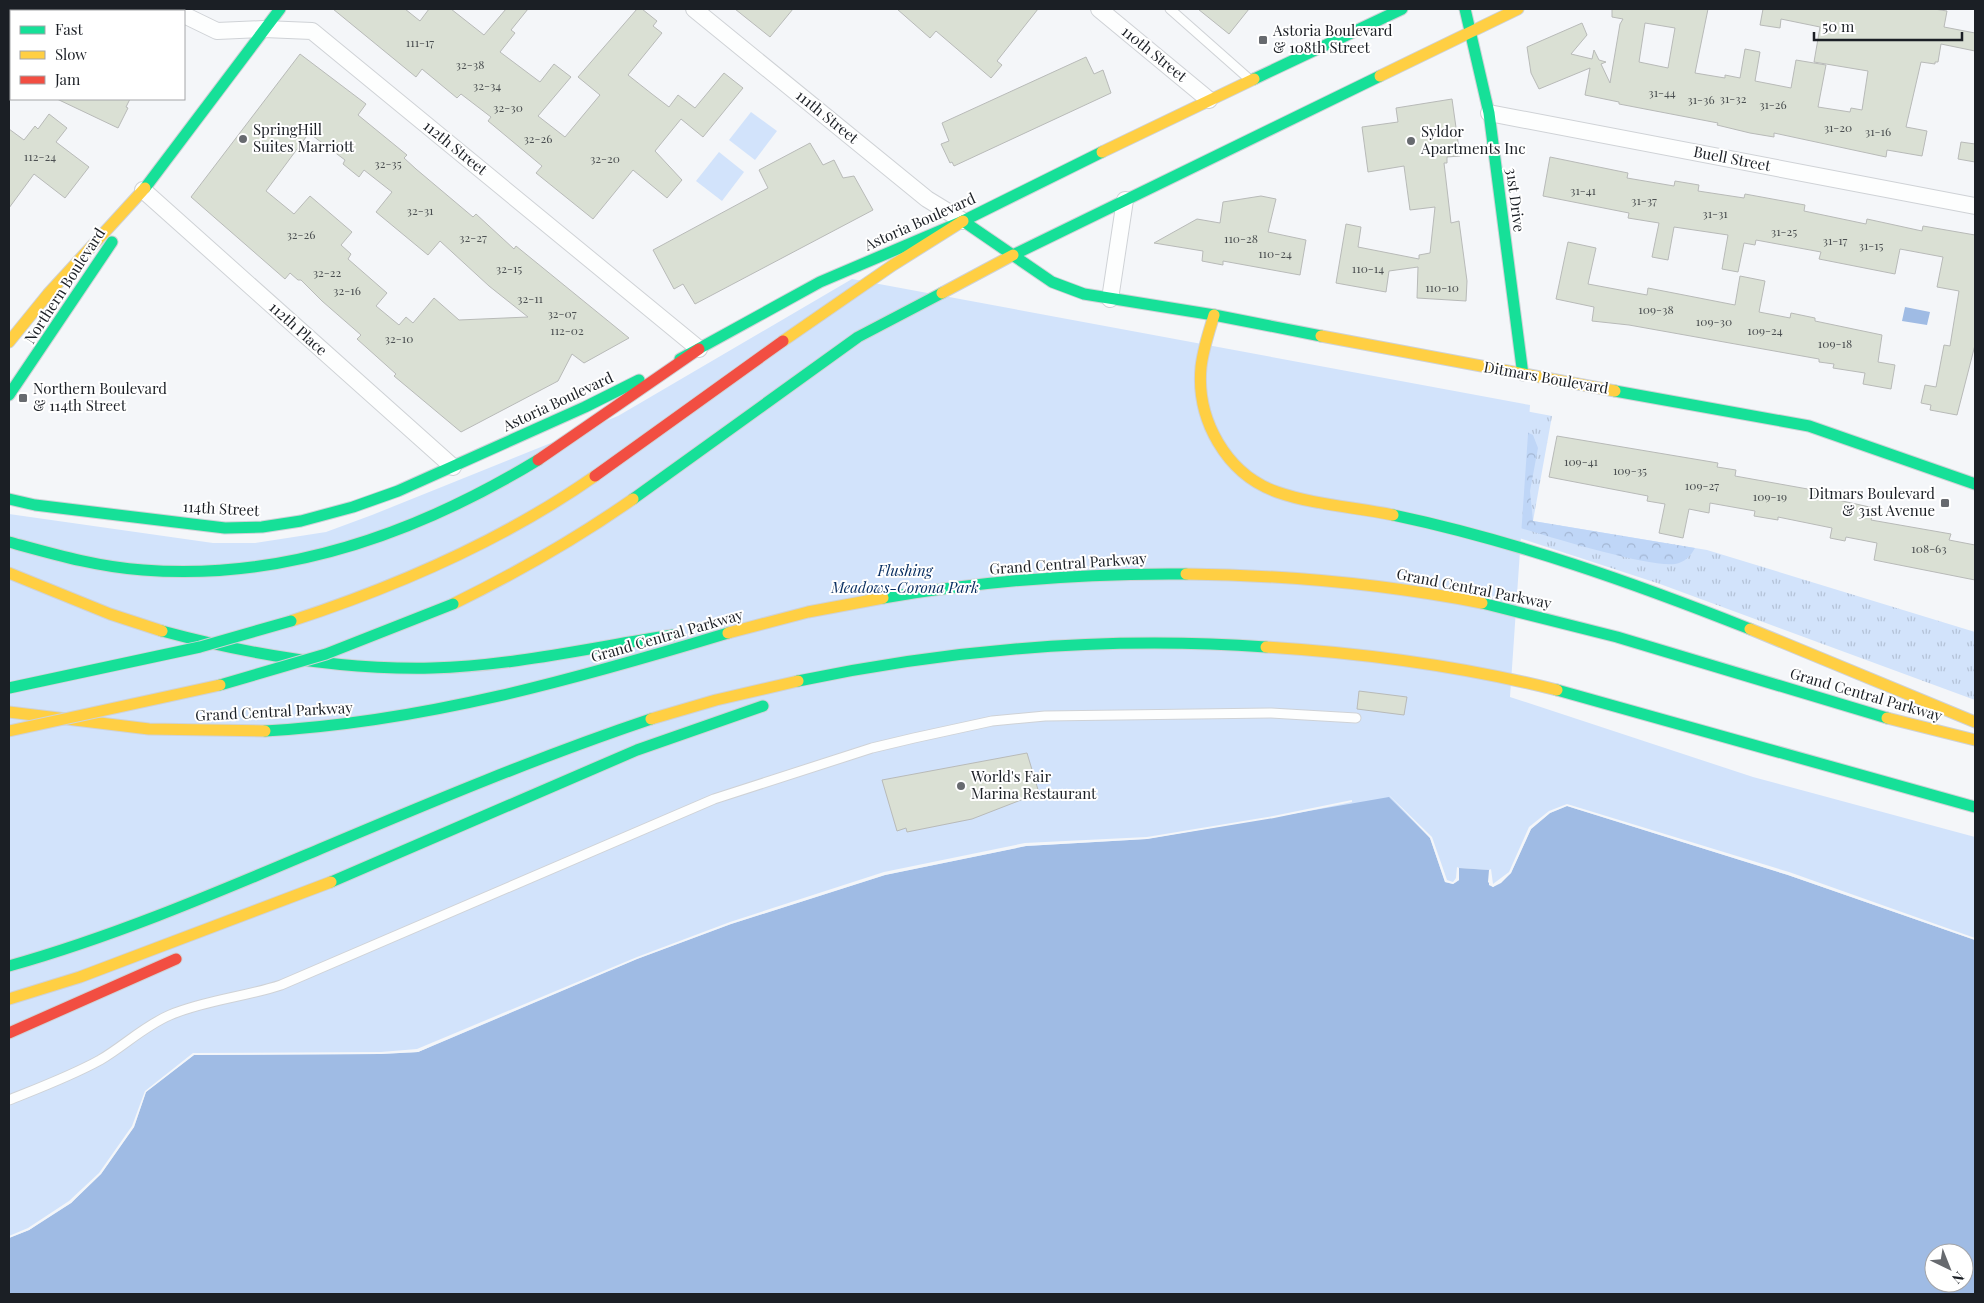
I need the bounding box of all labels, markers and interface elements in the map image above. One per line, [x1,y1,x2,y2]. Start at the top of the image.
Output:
legend [10,10,185,100]
scale bar [1814,10,1962,42]
text: 50 m [1822,16,1855,36]
text: Fast [55,19,84,39]
place label: Astoria Boulevard & 108th Street [1272,20,1393,57]
street label: 110th Street [1118,21,1192,86]
house number: 111-17 [406,34,434,50]
marker: Astoria Boulevard & 108th Street [1257,34,1269,46]
text: Slow [55,44,87,64]
house number: 32-38 [456,56,484,72]
text: Jam [54,69,81,89]
house number: 32-34 [473,77,501,93]
house number: 31-44 [1648,84,1676,100]
street label: 111th Street [792,85,864,148]
house number: 31-32 [1720,90,1747,106]
house number: 31-36 [1687,91,1715,107]
house number: 31-26 [1759,96,1787,112]
house number: 32-30 [493,99,523,115]
street label: 112th Street [420,115,492,179]
place label: SpringHill Suites Marriott [253,119,355,156]
house number: 31-20 [1824,119,1852,135]
place label: Syldor Apartments Inc [1420,121,1526,158]
house number: 31-16 [1865,123,1891,139]
house number: 32-26 [523,130,553,146]
marker: SpringHill Suites Marriott [237,133,249,145]
marker: Syldor Apartments Inc [1405,135,1417,147]
street label: Buell Street [1692,141,1773,175]
house number: 112-24 [24,148,56,164]
house number: 32-20 [590,150,620,166]
house number: 32-35 [374,155,402,171]
street label: 31st Drive [1502,167,1530,233]
house number: 31-41 [1570,182,1597,198]
street label: Astoria Boulevard [860,188,979,255]
house number: 31-37 [1631,192,1657,208]
house number: 32-31 [406,202,434,218]
house number: 31-31 [1702,205,1728,221]
house number: 31-25 [1771,223,1797,239]
street label: Northern Boulevard [19,224,109,347]
house number: 32-26 [286,226,316,242]
house number: 32-27 [459,229,487,245]
house number: 110-28 [1224,230,1258,246]
house number: 31-17 [1823,232,1848,248]
house number: 31-15 [1859,237,1883,253]
house number: 110-24 [1258,245,1292,261]
house number: 32-15 [496,260,522,276]
house number: 110-14 [1352,260,1384,276]
house number: 32-22 [313,264,342,280]
house number: 110-10 [1425,279,1459,295]
house number: 32-16 [333,282,361,298]
house number: 32-11 [517,290,544,306]
street label: 112th Place [265,297,332,360]
house number: 109-38 [1638,301,1674,317]
house number: 32-07 [547,305,577,321]
house number: 109-30 [1696,313,1732,329]
house number: 112-02 [550,322,584,338]
house number: 109-24 [1747,322,1783,338]
house number: 32-10 [385,330,413,346]
house number: 109-18 [1818,335,1852,351]
street label: Ditmars Boulevard [1482,356,1610,398]
street label: Astoria Boulevard [498,367,616,436]
place label: Northern Boulevard & 114th Street [33,378,167,415]
marker: Northern Boulevard & 114th Street [17,392,29,404]
house number: 109-41 [1564,453,1599,469]
house number: 109-35 [1613,462,1647,478]
house number: 109-27 [1685,477,1719,493]
place label: Ditmars Boulevard & 31st Avenue [1809,483,1935,520]
house number: 109-19 [1753,488,1787,504]
street label: 114th Street [182,496,261,520]
marker: Ditmars Boulevard & 31st Avenue [1939,497,1951,509]
house number: 108-63 [1911,540,1947,556]
street label: Grand Central Parkway [989,547,1148,578]
park label: Flushing Meadows-Corona Park [830,560,979,597]
street label: Grand Central Parkway [1395,563,1554,613]
street label: Grand Central Parkway [588,604,746,666]
street label: Grand Central Parkway [1788,663,1945,725]
street label: Grand Central Parkway [195,697,354,725]
place label: World's Fair Marina Restaurant [970,766,1097,803]
marker: World's Fair Marina Restaurant [955,780,967,792]
north arrow [1924,1243,1974,1293]
text: N [1948,1267,1968,1288]

